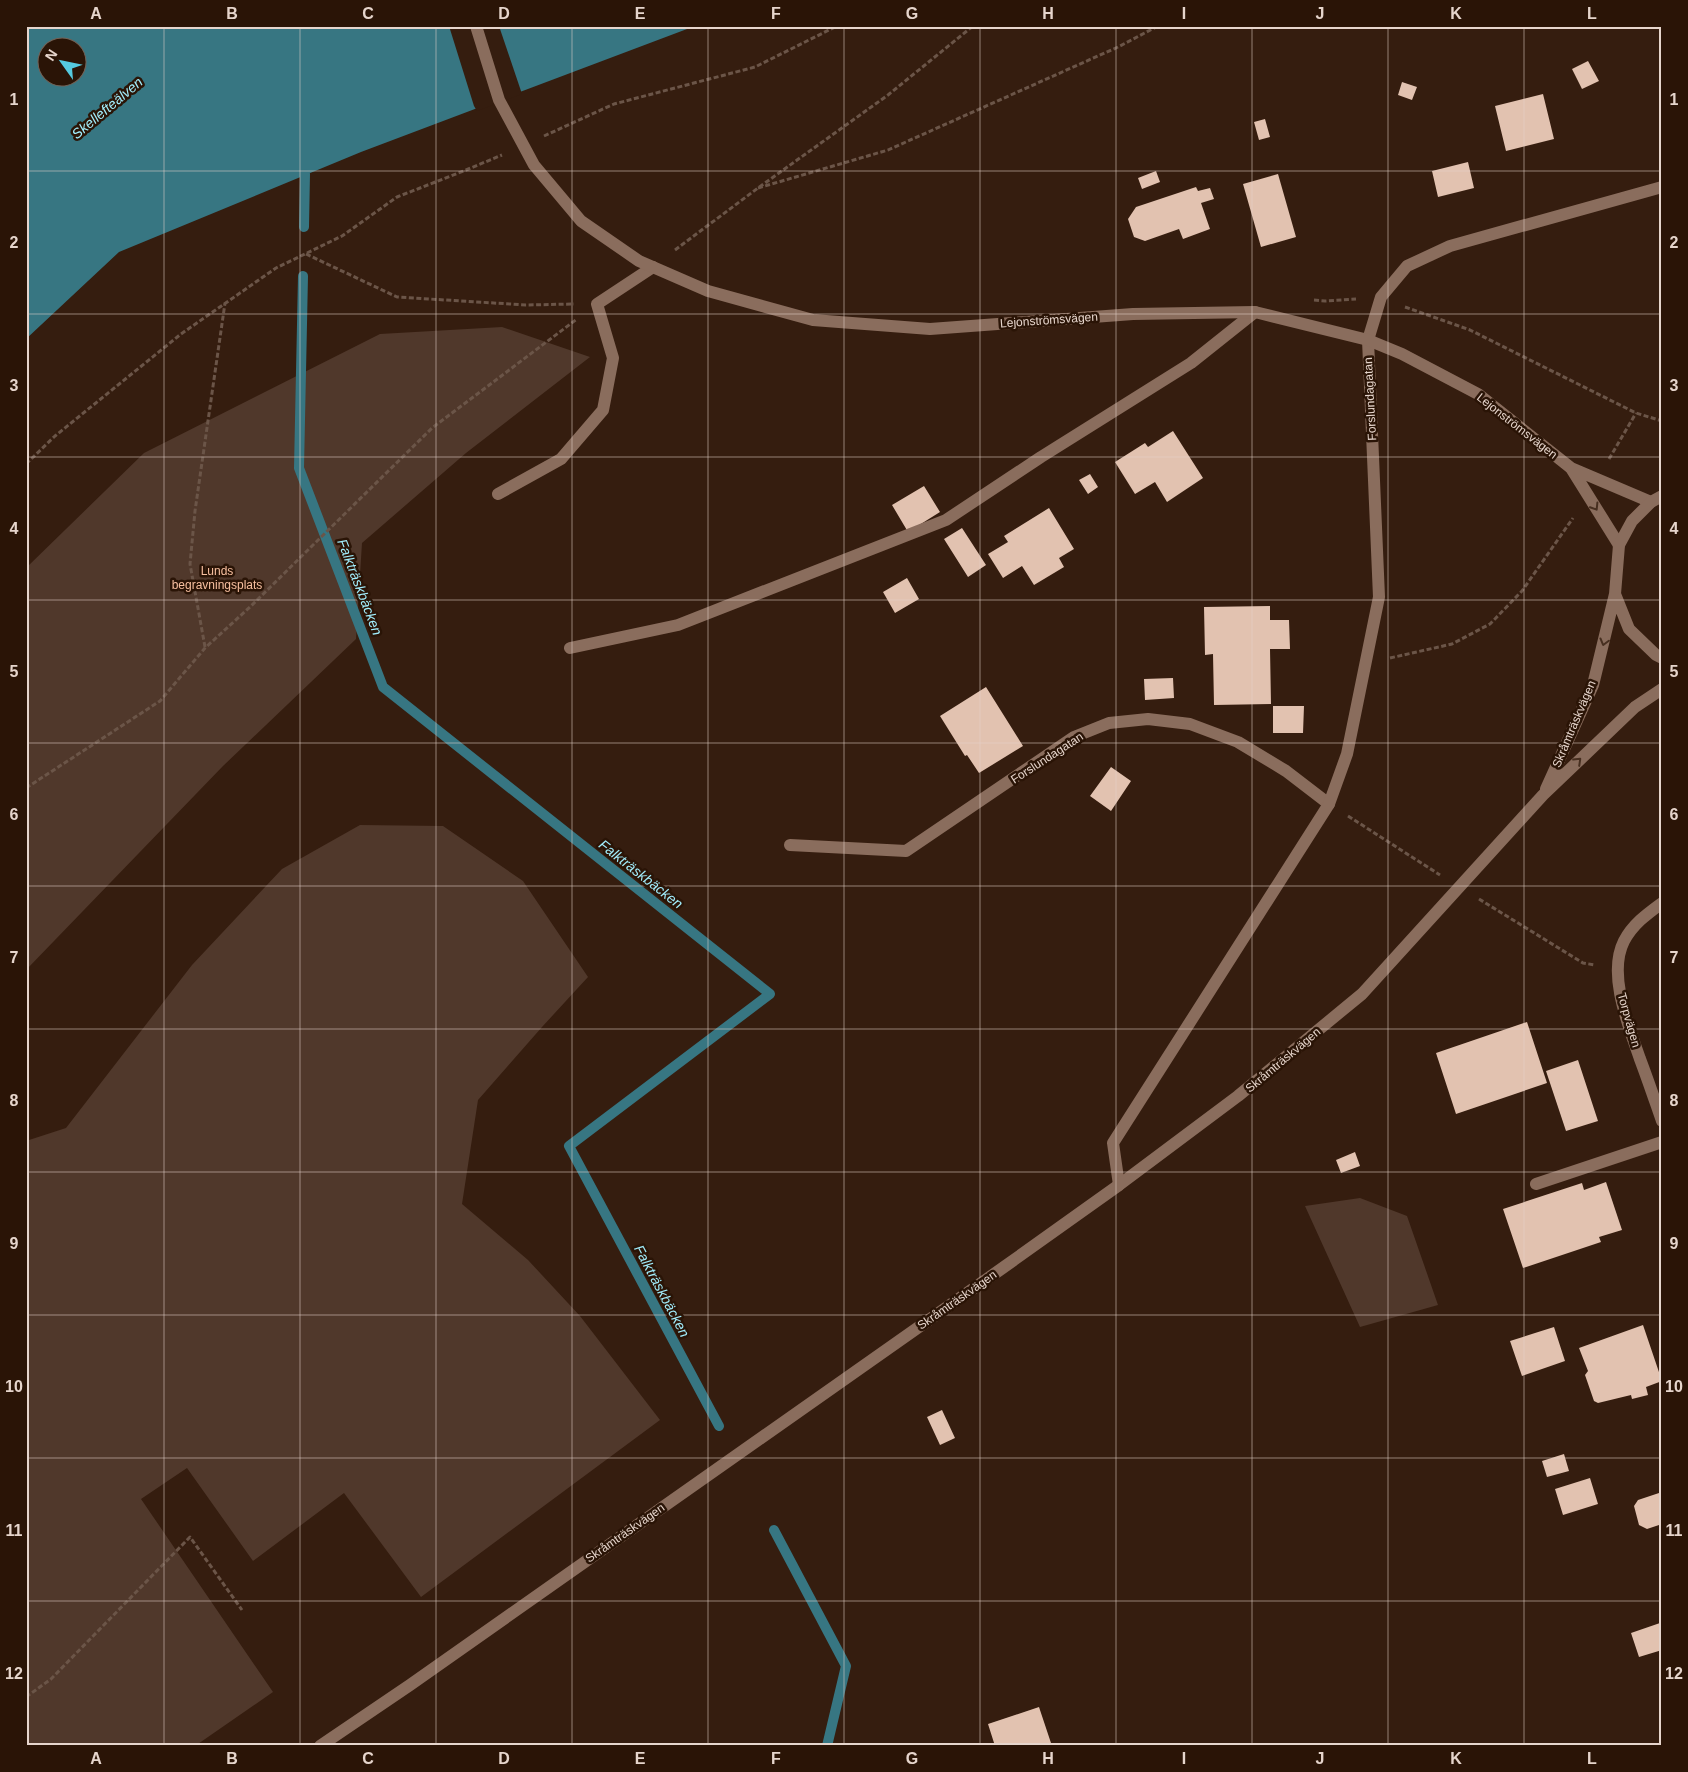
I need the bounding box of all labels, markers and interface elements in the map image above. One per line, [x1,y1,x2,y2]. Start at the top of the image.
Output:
text: A [90,5,102,22]
text: B [226,5,238,22]
text: C [362,5,374,22]
text: D [498,5,510,22]
text: E [635,5,646,22]
text: F [771,5,781,22]
text: G [906,5,918,22]
text: H [1042,5,1054,22]
text: I [1182,5,1186,22]
text: J [1316,5,1324,22]
text: K [1450,5,1462,22]
text: L [1587,5,1597,22]
north arrow [38,38,88,88]
text: N [42,46,61,64]
water label: Skellefteälven [68,74,146,142]
text: 1 [10,91,19,108]
text: 1 [1670,91,1679,108]
text: 2 [10,234,19,251]
text: 2 [1670,234,1679,251]
street label: Lejonströmsvägen [1000,310,1098,330]
street label: Forslundagatan [1361,357,1379,441]
text: 3 [10,377,19,394]
text: 3 [1670,377,1679,394]
street label: Lejonströmsvägen [1474,390,1560,462]
one-way arrow [1589,501,1599,510]
text: 4 [10,520,19,537]
text: 4 [1670,520,1679,537]
water label: Falkträskbäcken [334,537,386,638]
park label: Lunds begravningsplats [172,564,262,592]
one-way arrow [1600,637,1610,645]
text: 5 [10,663,19,680]
text: 5 [1670,663,1679,680]
street label: Skråmträskvägen [1549,678,1599,770]
street label: Forslundagatan [1008,729,1086,787]
one-way arrow [1573,758,1582,767]
text: 6 [10,806,19,823]
text: 6 [1670,806,1679,823]
water label: Falkträskbäcken [596,836,686,912]
text: 7 [10,949,19,966]
text: 7 [1670,949,1679,966]
street label: Torpvägen [1615,991,1643,1049]
street label: Skråmträskvägen [1243,1025,1323,1095]
text: 8 [10,1092,19,1109]
text: 8 [1670,1092,1679,1109]
text: 9 [10,1235,19,1252]
text: 9 [1670,1235,1679,1252]
water label: Falkträskbäcken [631,1242,693,1340]
street label: Skråmträskvägen [915,1267,999,1333]
text: 10 [5,1378,23,1395]
text: 10 [1665,1378,1683,1395]
street label: Skråmträskvägen [583,1500,667,1566]
text: 11 [6,1522,23,1539]
text: 11 [1666,1522,1683,1539]
text: 12 [5,1665,23,1682]
text: 12 [1665,1665,1683,1682]
text: A [90,1750,102,1767]
text: B [226,1750,238,1767]
text: C [362,1750,374,1767]
text: D [498,1750,510,1767]
text: E [635,1750,646,1767]
text: F [771,1750,781,1767]
text: G [906,1750,918,1767]
text: H [1042,1750,1054,1767]
text: I [1182,1750,1186,1767]
text: J [1316,1750,1324,1767]
text: K [1450,1750,1462,1767]
text: L [1587,1750,1597,1767]

